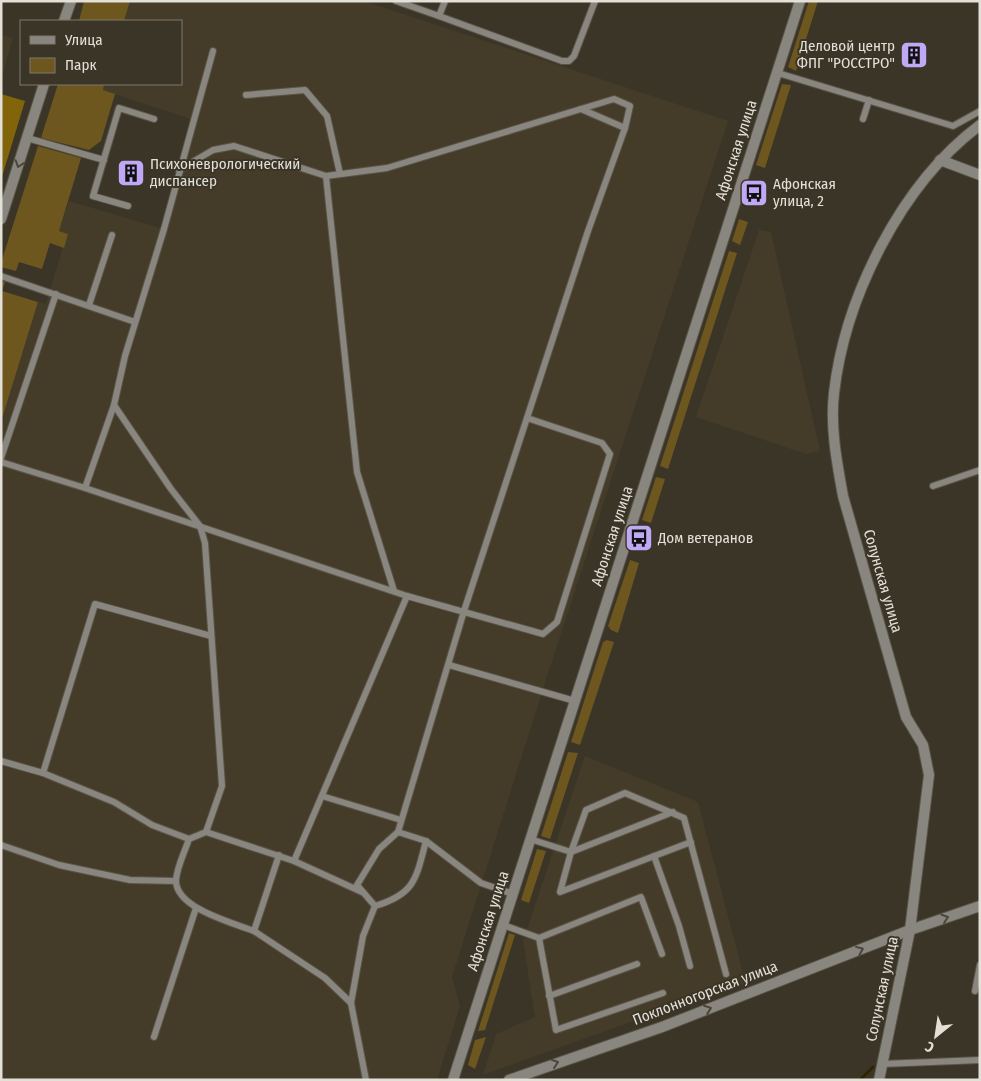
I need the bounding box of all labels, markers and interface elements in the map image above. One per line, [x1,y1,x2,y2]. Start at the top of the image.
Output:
legend [20,20,182,85]
text: Улица [64,31,103,49]
place label: Деловой центр ФПГ "РОССТРО" [797,37,895,72]
building icon: Деловой центр ФПГ "РОССТРО" [899,40,929,70]
text: Парк [65,56,96,74]
street label: Афонская улица [711,98,761,202]
place label: Психоневрологический диспансер [150,155,300,190]
building icon: Психоневрологический диспансер [116,158,146,188]
one-way arrow [15,159,25,167]
place label: Афонская улица, 2 [773,175,836,210]
bus stop icon: Афонская улица, 2 [739,178,769,208]
street label: Афонская улица [587,484,637,588]
bus stop icon: Дом ветеранов [624,523,654,553]
street label: Солунская улица [860,527,906,635]
place label: Дом ветеранов [657,529,753,547]
street label: Афонская улица [463,869,513,973]
one-way arrow [940,914,948,924]
street label: Солунская улица [862,935,902,1043]
one-way arrow [855,946,864,956]
street label: Поклонногорская улица [630,957,780,1029]
one-way arrow [704,1005,712,1015]
north arrow [911,1011,961,1061]
text: С [922,1037,937,1056]
one-way arrow [551,1059,559,1069]

